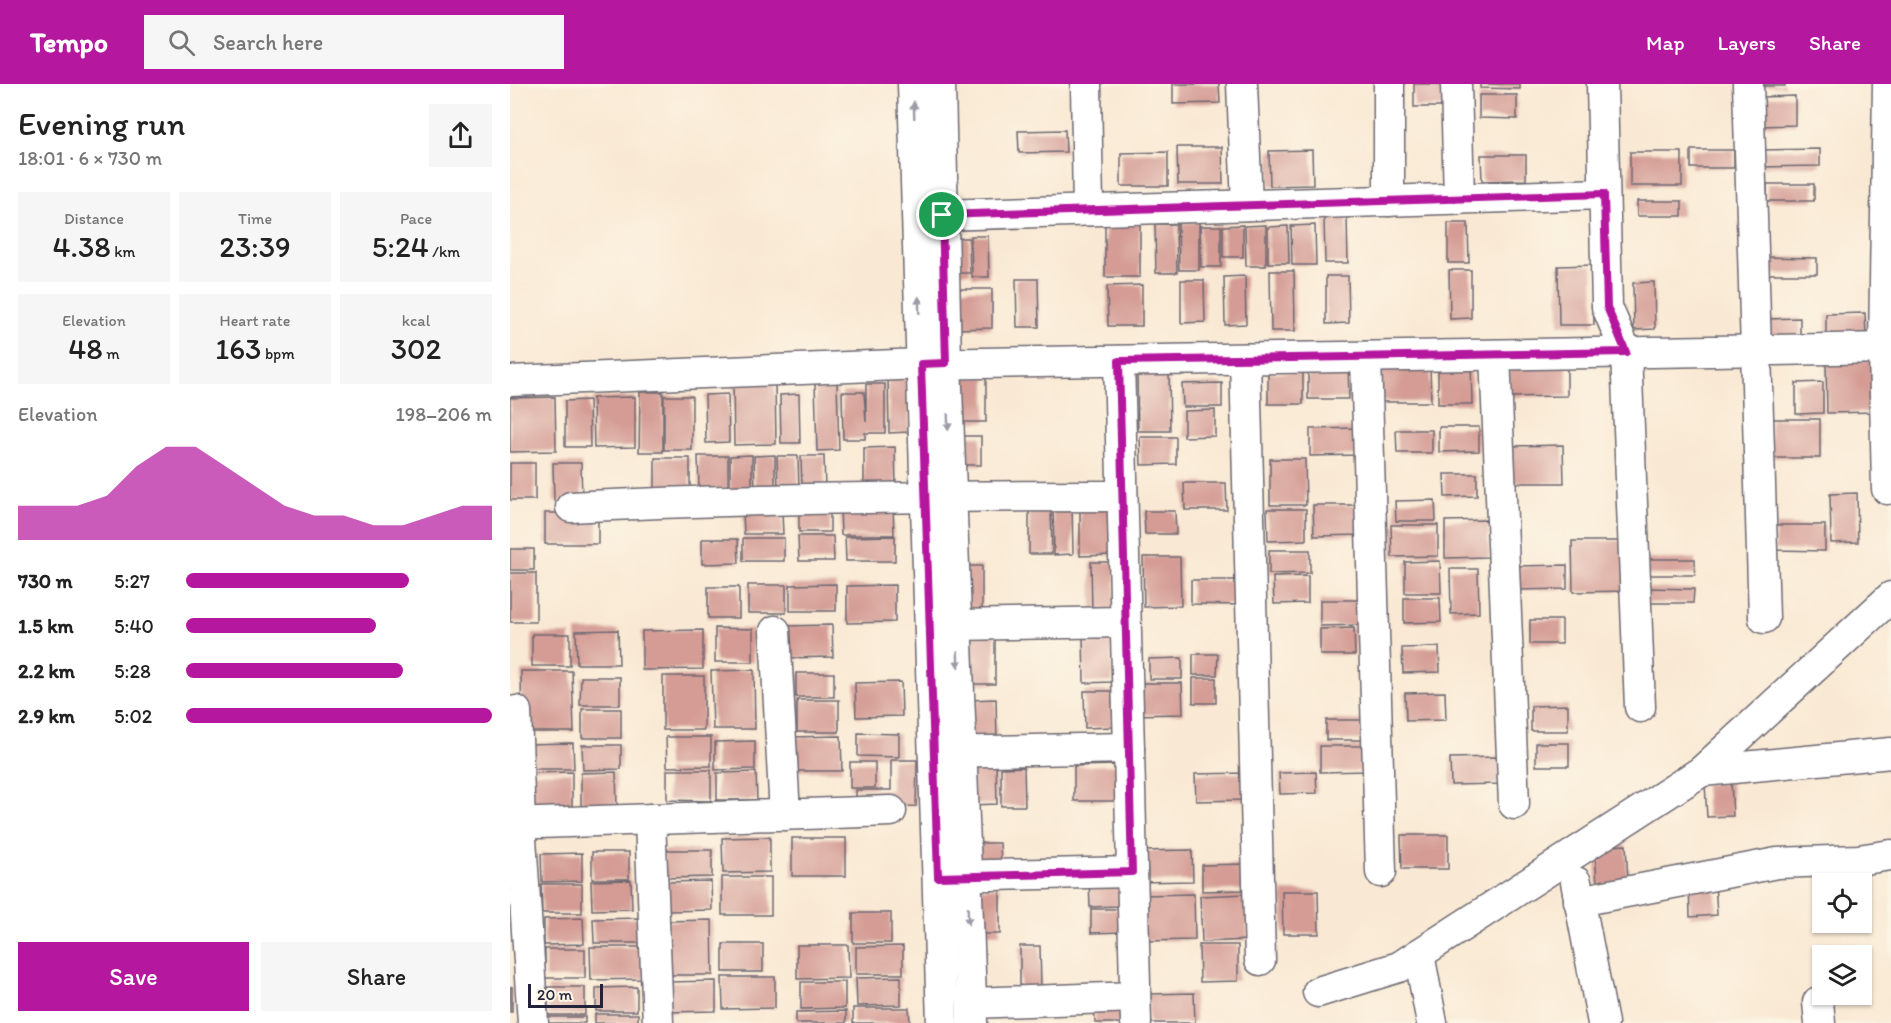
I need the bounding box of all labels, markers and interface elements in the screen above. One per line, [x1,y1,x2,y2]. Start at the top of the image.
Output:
search box [144,15,564,69]
text: Tempo [30,25,108,59]
icon: search [165,26,198,59]
text: Search here [213,29,323,56]
text: Map [1646,30,1685,55]
text: Layers [1718,30,1776,55]
text: Share [1809,30,1861,55]
one-way arrow [909,101,918,120]
text: Evening run [18,104,185,143]
button: share [429,104,492,167]
text: 18:01 · 6 × 730 m [18,146,162,170]
pin [916,189,967,240]
icon: arrive [925,198,958,231]
text: Distance [64,209,124,228]
text: Time [238,209,272,228]
text: Pace [400,209,432,228]
text: 4.38 [53,228,111,265]
text: 23:39 [219,228,291,265]
text: 5:24 [372,228,429,265]
text: km [111,242,135,261]
text: /km [429,242,460,261]
one-way arrow [915,296,924,315]
text: Elevation [62,311,126,330]
text: Heart rate [220,311,290,330]
text: kcal [402,311,430,330]
text: 48 [68,330,103,367]
text: 163 [215,330,261,367]
text: 302 [391,330,441,367]
text: m [103,344,120,363]
text: bpm [261,344,295,363]
text: Elevation [18,402,97,426]
text: 198–206 m [395,402,492,426]
one-way arrow [944,412,953,431]
text: 730 m [18,569,72,593]
text: 5:27 [114,569,150,593]
text: 1.5 km [18,614,74,638]
text: 5:40 [114,614,154,638]
one-way arrow [953,649,962,668]
text: 2.2 km [18,659,75,683]
text: 5:28 [114,659,151,683]
text: 2.9 km [18,704,75,728]
text: 5:02 [114,704,152,728]
map controls [1812,873,1872,1005]
button: locate [1812,873,1872,933]
one-way arrow [964,907,973,926]
button: Save [18,942,249,1011]
button: Share [261,942,492,1011]
button: layers [1812,945,1872,1005]
scale bar [528,981,603,1008]
text: 20 m [537,985,572,1004]

